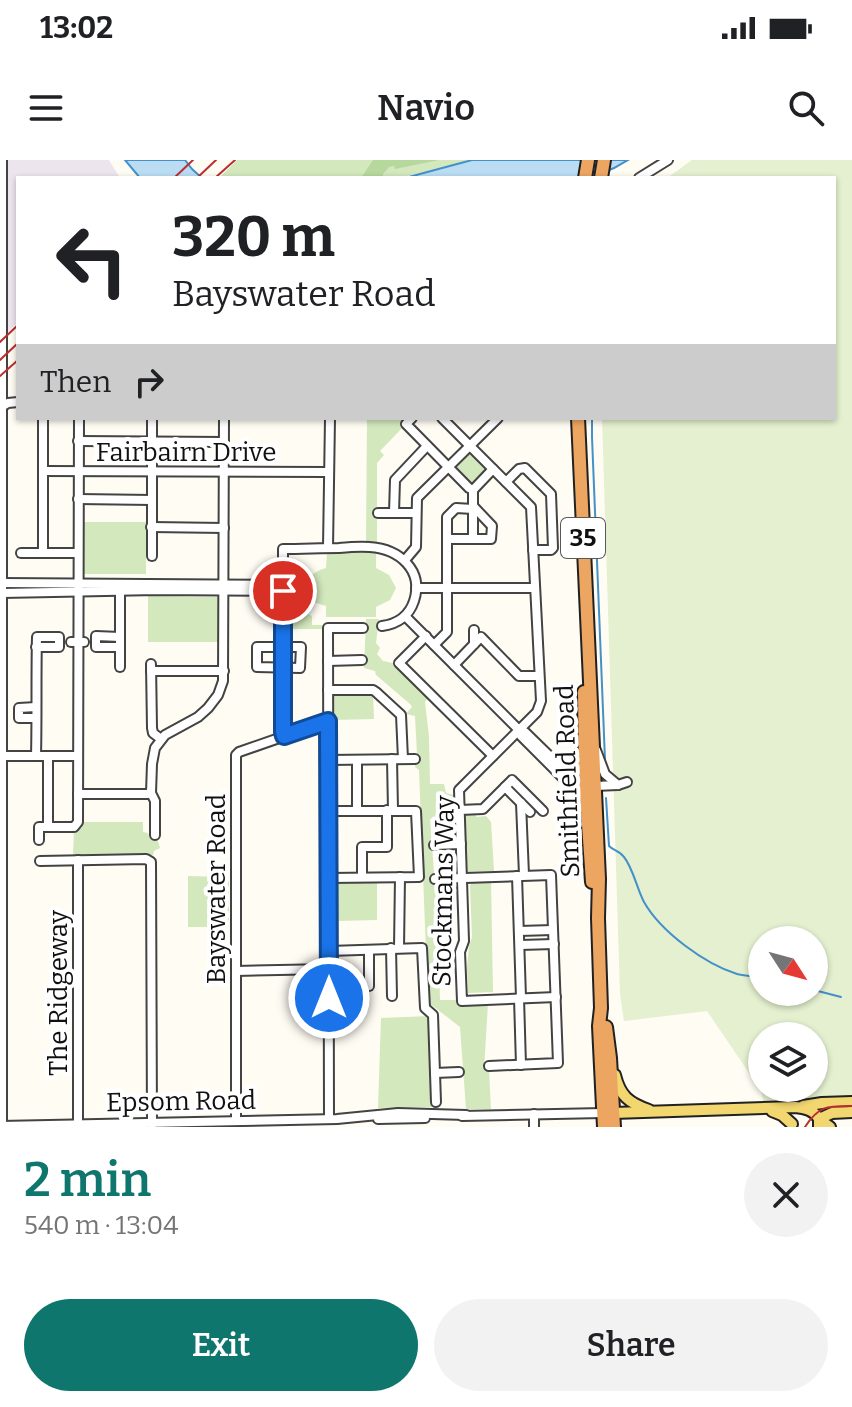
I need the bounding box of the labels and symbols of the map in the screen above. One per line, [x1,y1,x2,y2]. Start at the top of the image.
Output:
street label: Fairbairn Drive [96,437,276,468]
road number: 35 [561,518,605,558]
pin [249,557,317,625]
street label: Smithfield Road [549,684,586,878]
street label: Bayswater Road [201,794,232,984]
street label: Stockmans Way [426,795,461,987]
street label: The Ridgeway [43,910,74,1076]
north arrow [748,926,828,1006]
position arrow [287,956,371,1040]
street label: Epsom Road [106,1085,256,1118]

